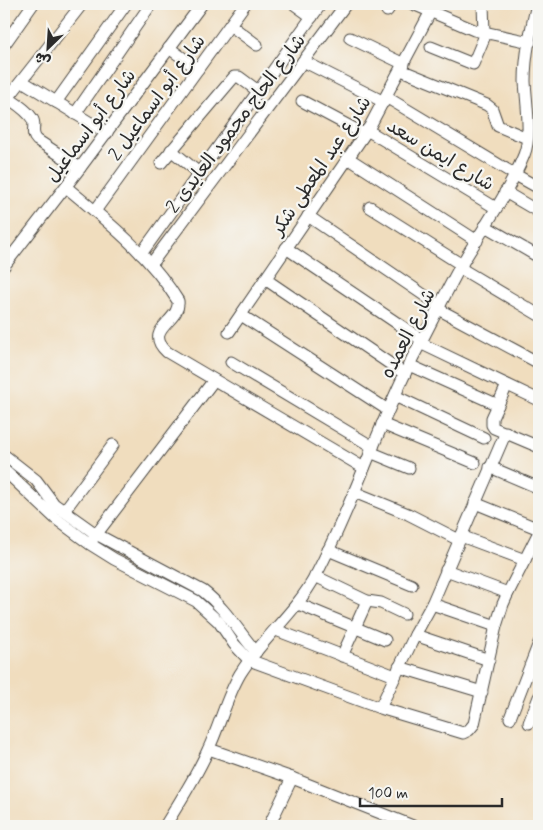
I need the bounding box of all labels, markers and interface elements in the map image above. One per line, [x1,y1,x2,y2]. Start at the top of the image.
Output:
north arrow [22,22,72,72]
street label: شارع الحاج محمود العايدى 2 [161,29,312,219]
street label: شارع أبو اسماعيل 2 [103,30,211,166]
text: ش [32,47,54,70]
street label: شارع أبو اسماعيل [40,64,142,188]
street label: شارع عبد المعطى شكر [264,91,377,242]
street label: شارع ايمن سعد [382,113,499,197]
street label: شارع العمده [375,285,442,383]
scale bar [360,775,503,807]
text: 100 m [368,784,408,804]

